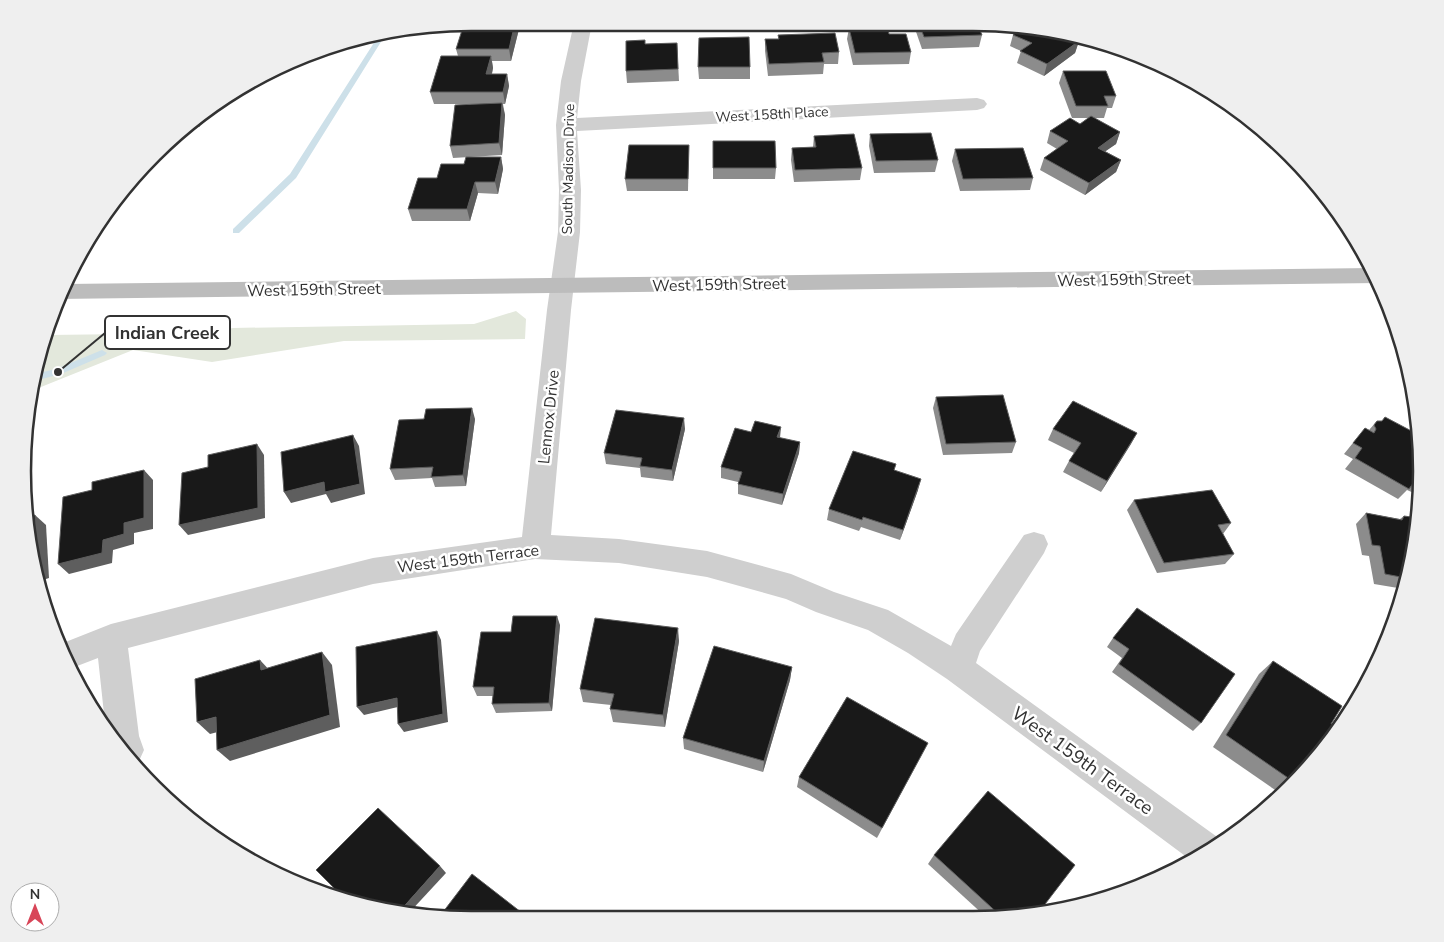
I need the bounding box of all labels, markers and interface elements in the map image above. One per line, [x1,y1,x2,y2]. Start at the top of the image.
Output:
street label: West 158th Place [715,102,829,127]
street label: South Madison Drive [558,103,579,235]
street label: West 159th Street [1057,268,1191,292]
street label: West 159th Street [652,273,786,297]
street label: West 159th Street [247,278,381,302]
callout: Indian Creek [105,316,230,349]
text: Indian Creek [115,321,220,345]
street label: Lennox Drive [533,369,565,465]
street label: West 159th Terrace [396,539,540,579]
street label: West 159th Terrace [1006,701,1159,821]
north arrow [10,882,60,932]
text: N [30,885,40,904]

